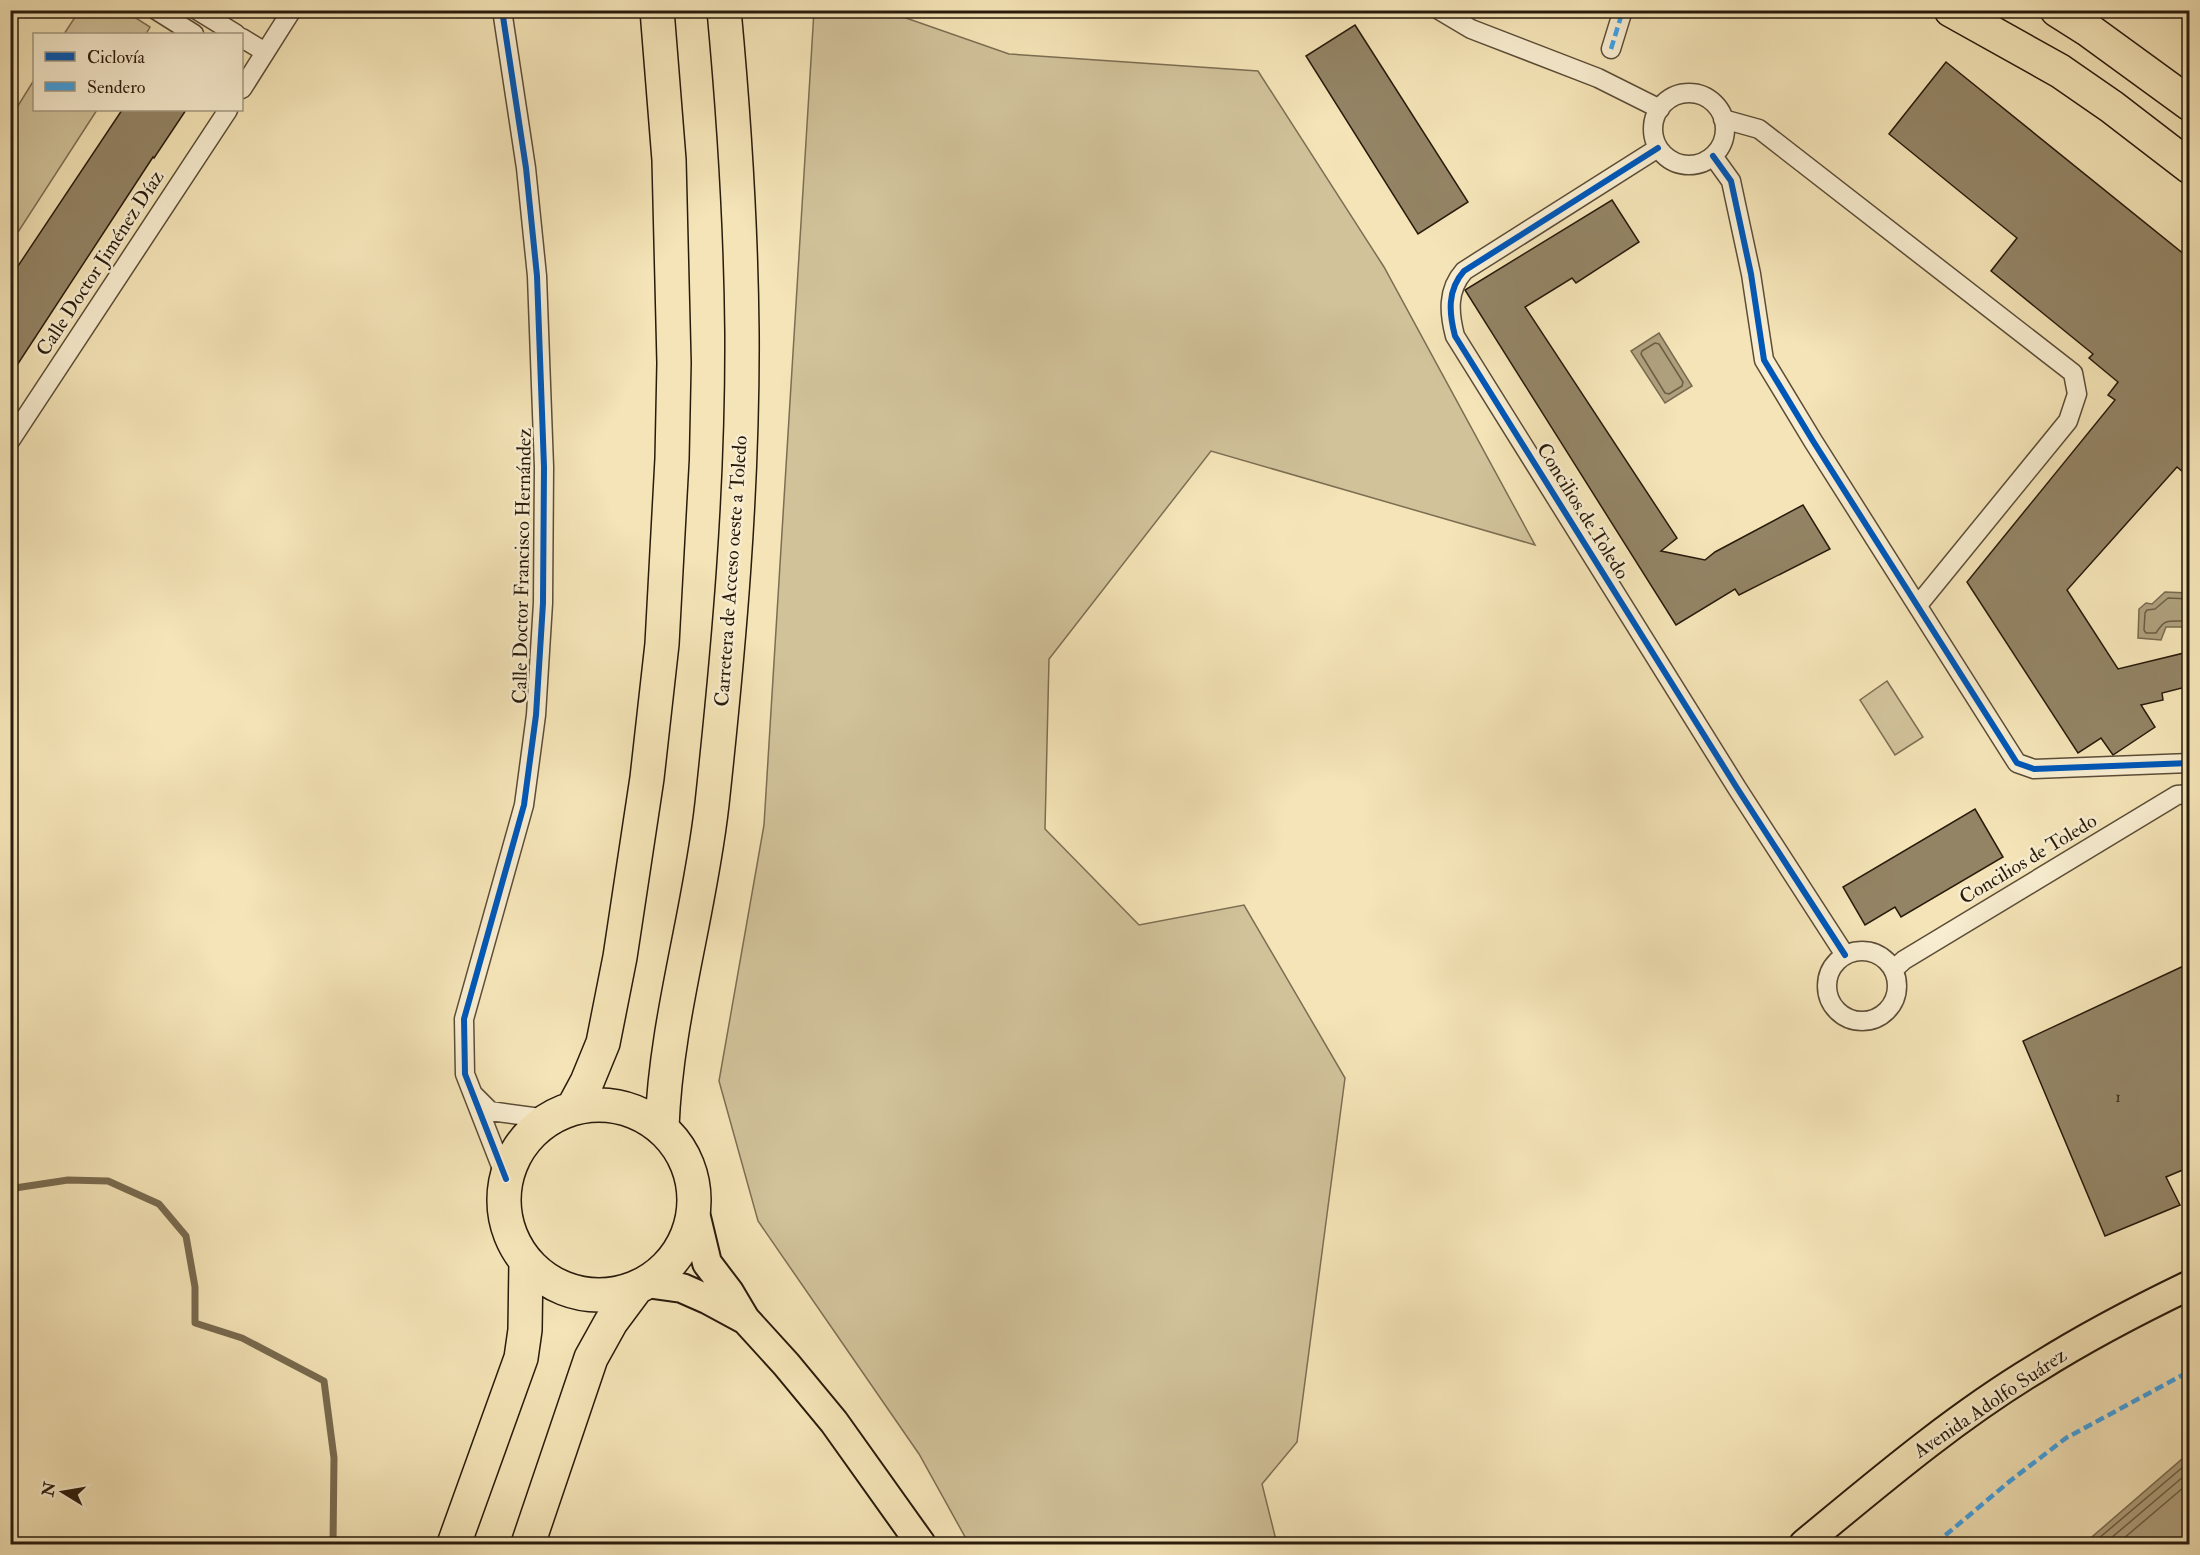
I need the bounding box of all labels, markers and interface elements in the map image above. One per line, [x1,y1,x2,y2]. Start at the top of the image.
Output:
legend [33,33,243,111]
text: Ciclovía [87,46,146,69]
text: Sendero [87,76,146,99]
street label: Calle Doctor Jiménez Díaz [31,165,170,361]
street label: Calle Doctor Francisco Hernández [507,428,537,704]
street label: Carretera de Acceso oeste a Toledo [709,434,753,708]
street label: Concilios de Toledo [1531,438,1635,584]
street label: Concilios de Toledo [1955,808,2101,910]
house number: 1 [2115,1087,2121,1107]
street label: Avenida Adolfo Suárez [1908,1342,2072,1464]
north arrow [33,1462,93,1522]
text: N [38,1480,61,1499]

